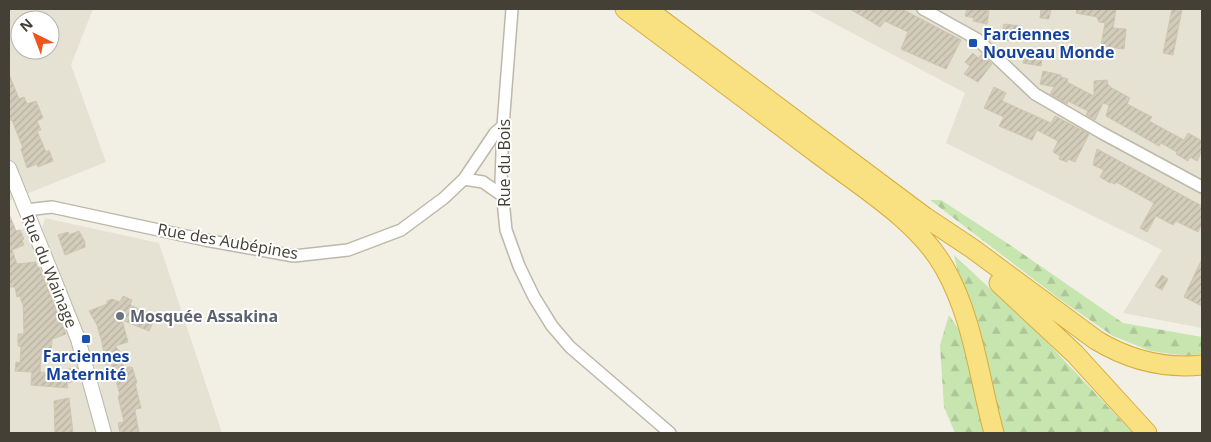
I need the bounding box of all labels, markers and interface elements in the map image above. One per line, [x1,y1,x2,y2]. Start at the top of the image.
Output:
north arrow [10,10,60,60]
text: N [15,14,37,36]
place label: Farciennes Nouveau Monde [983,23,1114,63]
marker: Farciennes Nouveau Monde [967,37,979,49]
street label: Rue du Bois [493,119,515,207]
street label: Rue du Wainage [17,211,83,331]
street label: Rue des Aubépines [156,218,300,264]
place label: Mosquée Assakina [130,305,278,327]
marker: Mosquée Assakina [114,310,126,322]
marker: Farciennes Maternité [80,333,92,345]
place label: Farciennes Maternité [43,345,129,385]

